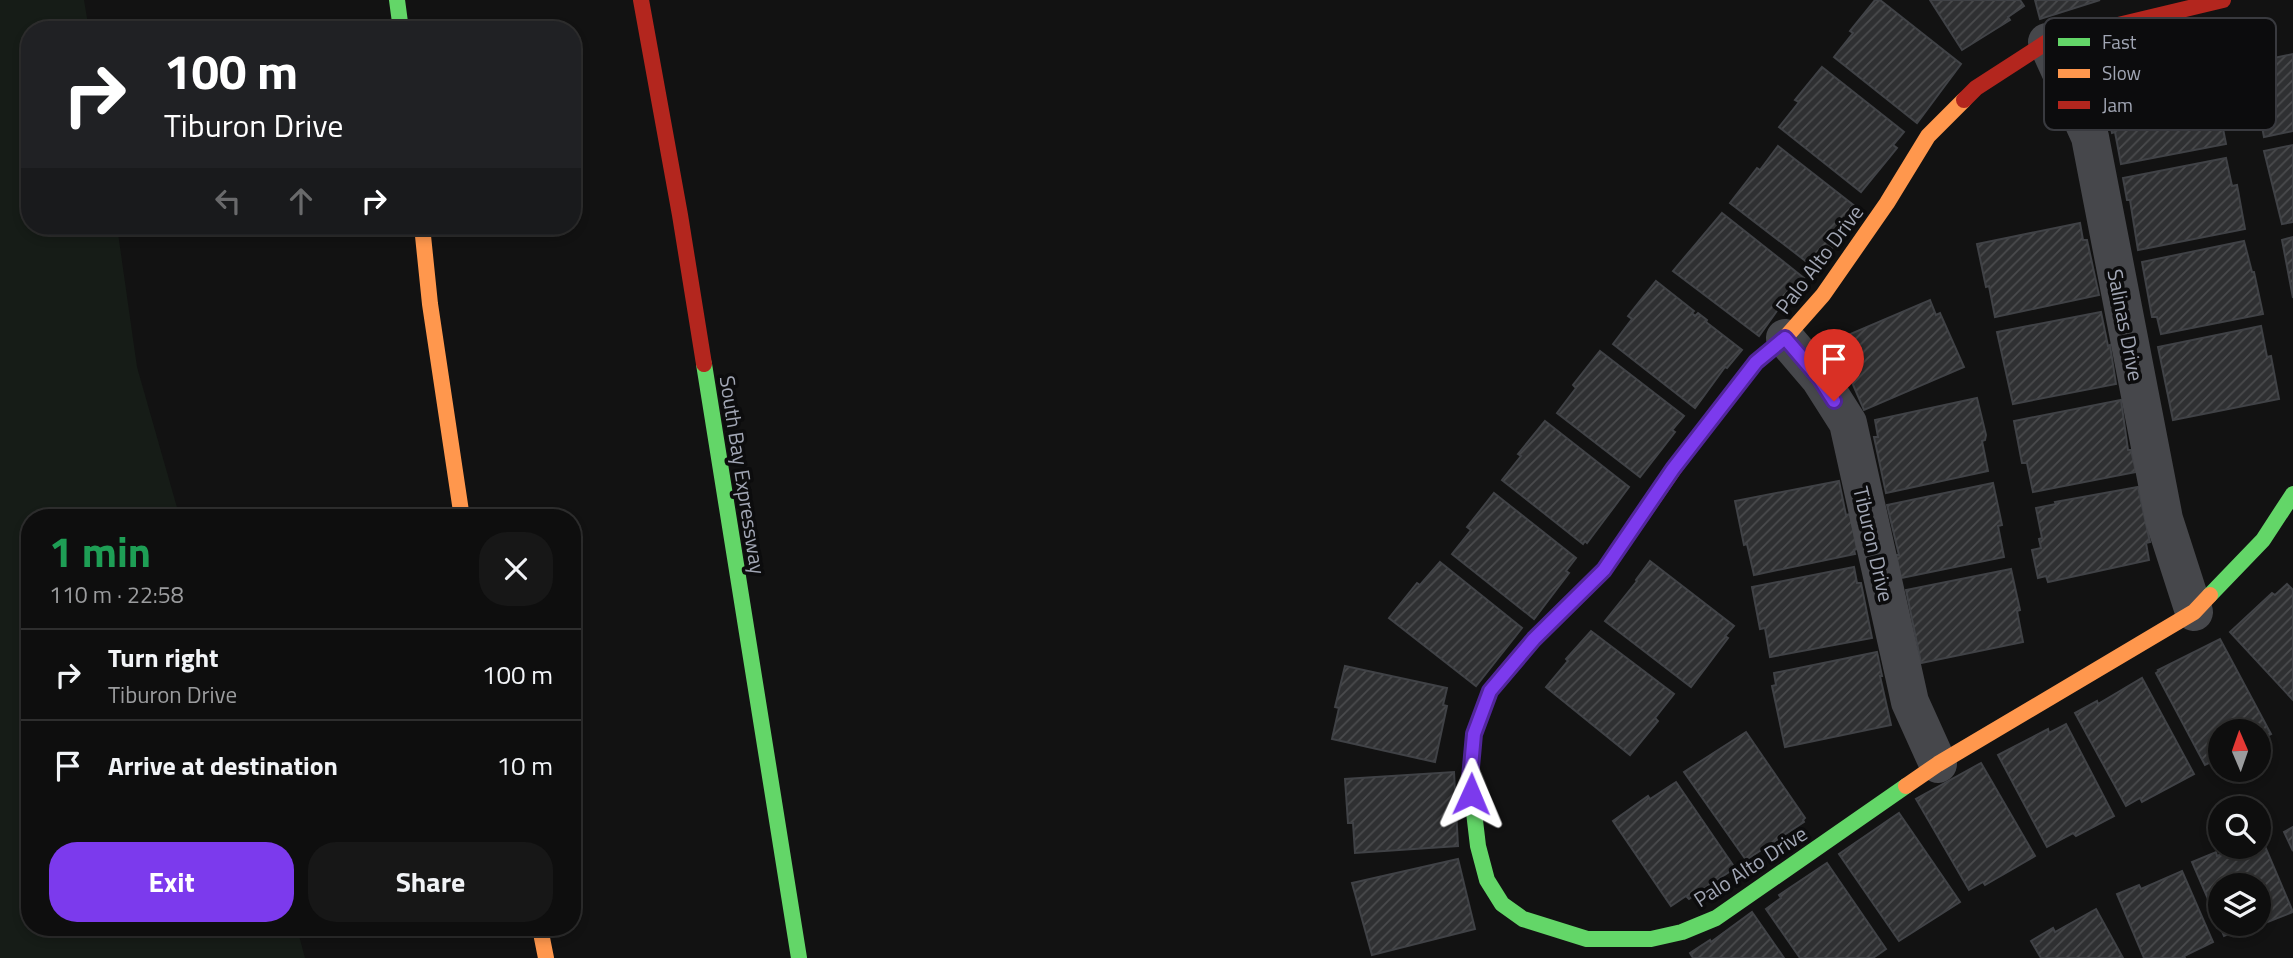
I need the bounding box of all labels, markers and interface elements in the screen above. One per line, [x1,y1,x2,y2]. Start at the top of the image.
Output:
legend [2044,18,2276,130]
text: Fast [2102,27,2137,56]
text: 100 m [164,33,298,108]
icon: right [49,49,140,140]
text: Slow [2102,58,2141,87]
text: Jam [2102,90,2133,119]
text: Tiburon Drive [164,101,344,149]
icon: left [209,182,247,220]
icon: ahead [282,182,320,220]
icon: right [355,182,393,220]
street label: Palo Alto Drive [1767,198,1871,320]
street label: Salinas Drive [2099,266,2153,384]
pin [1804,329,1864,401]
icon: arrive [1815,340,1853,378]
street label: South Bay Expressway [711,373,775,577]
street label: Tiburon Drive [1845,483,1903,605]
text: 1 min [49,519,151,583]
button: close [479,532,553,606]
text: 110 m · 22:58 [49,577,184,612]
text: Turn right [108,638,219,677]
text: 100 m [482,655,553,694]
icon: right [49,656,87,694]
text: Tiburon Drive [108,677,237,712]
north arrow [2208,719,2272,782]
map controls [2208,719,2271,936]
text: Arrive at destination [108,746,338,785]
text: 10 m [496,746,553,785]
icon: arrive [49,747,87,785]
position arrow [1434,757,1508,831]
button: search [2208,796,2271,859]
street label: Palo Alto Drive [1687,817,1813,915]
button: Exit [49,842,294,922]
button: Share [308,842,553,922]
button: layers [2208,873,2271,936]

